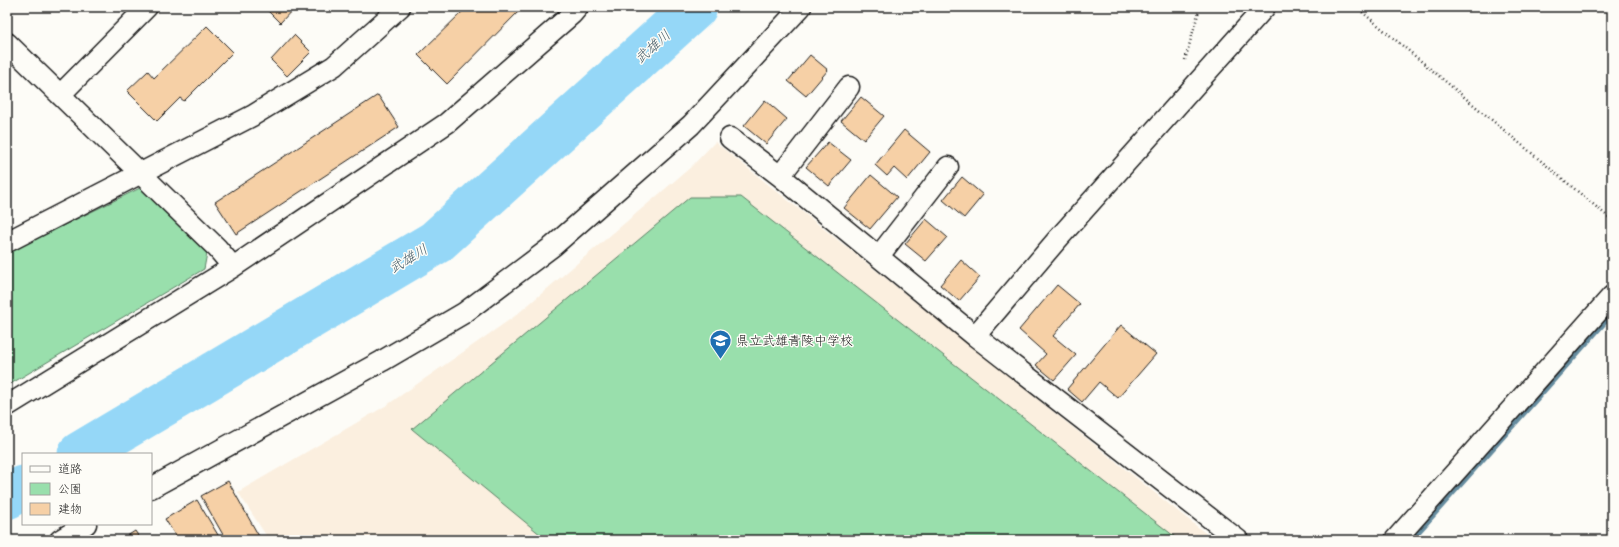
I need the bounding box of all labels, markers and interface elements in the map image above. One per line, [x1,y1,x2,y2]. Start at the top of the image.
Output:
water label: 武雄川 [630,25,674,67]
water label: 武雄川 [385,239,431,277]
school or university icon: 県立武雄青陵中学校 [707,327,733,360]
place label: 県立武雄青陵中学校 [736,331,853,349]
legend [22,453,152,525]
text: 道路 [58,460,82,477]
text: 公園 [58,480,82,497]
text: 建物 [58,500,82,517]

